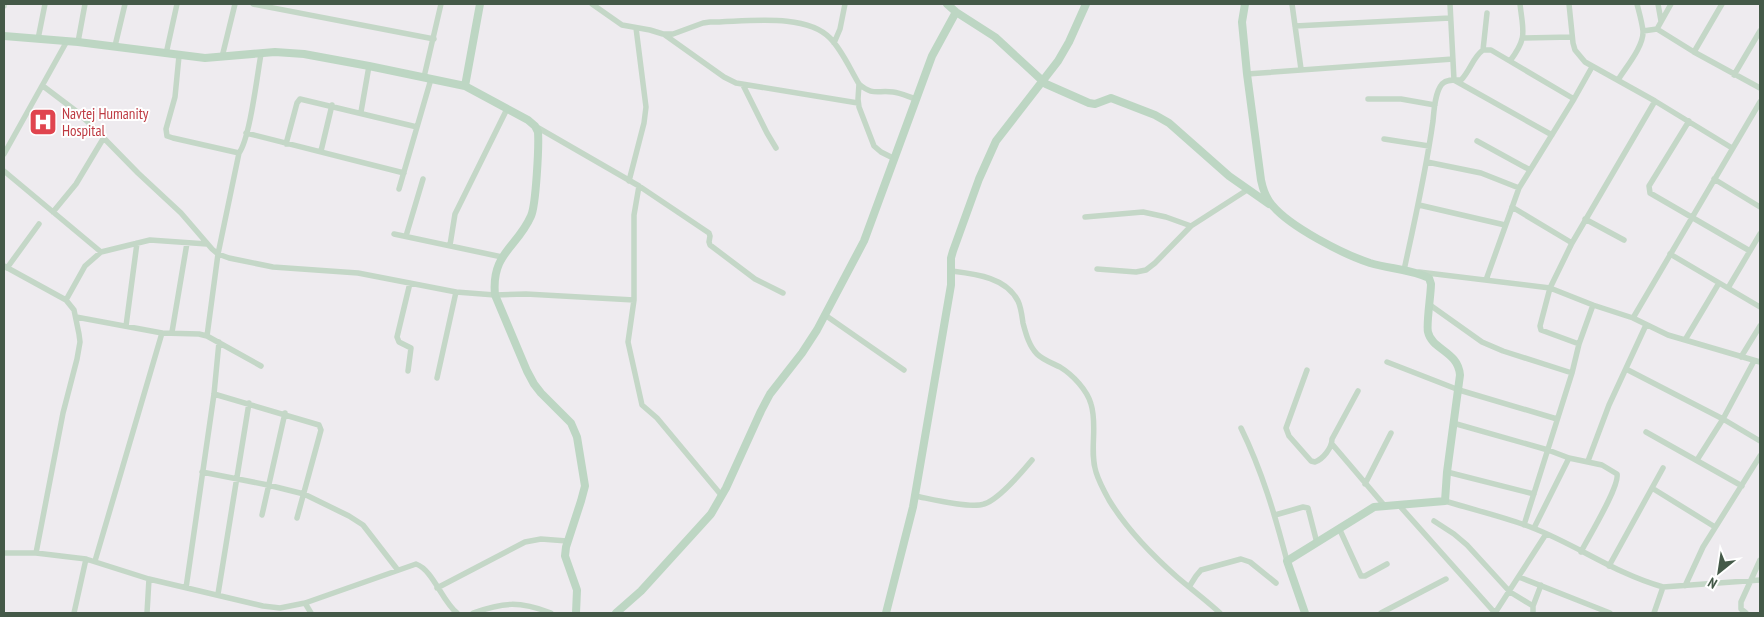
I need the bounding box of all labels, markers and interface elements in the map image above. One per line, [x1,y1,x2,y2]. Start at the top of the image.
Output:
place label: Navtej Humanity Hospital [62,104,149,140]
hospital icon: Navtej Humanity Hospital [28,107,58,137]
north arrow [1694,547,1744,597]
text: N [1705,574,1720,593]

